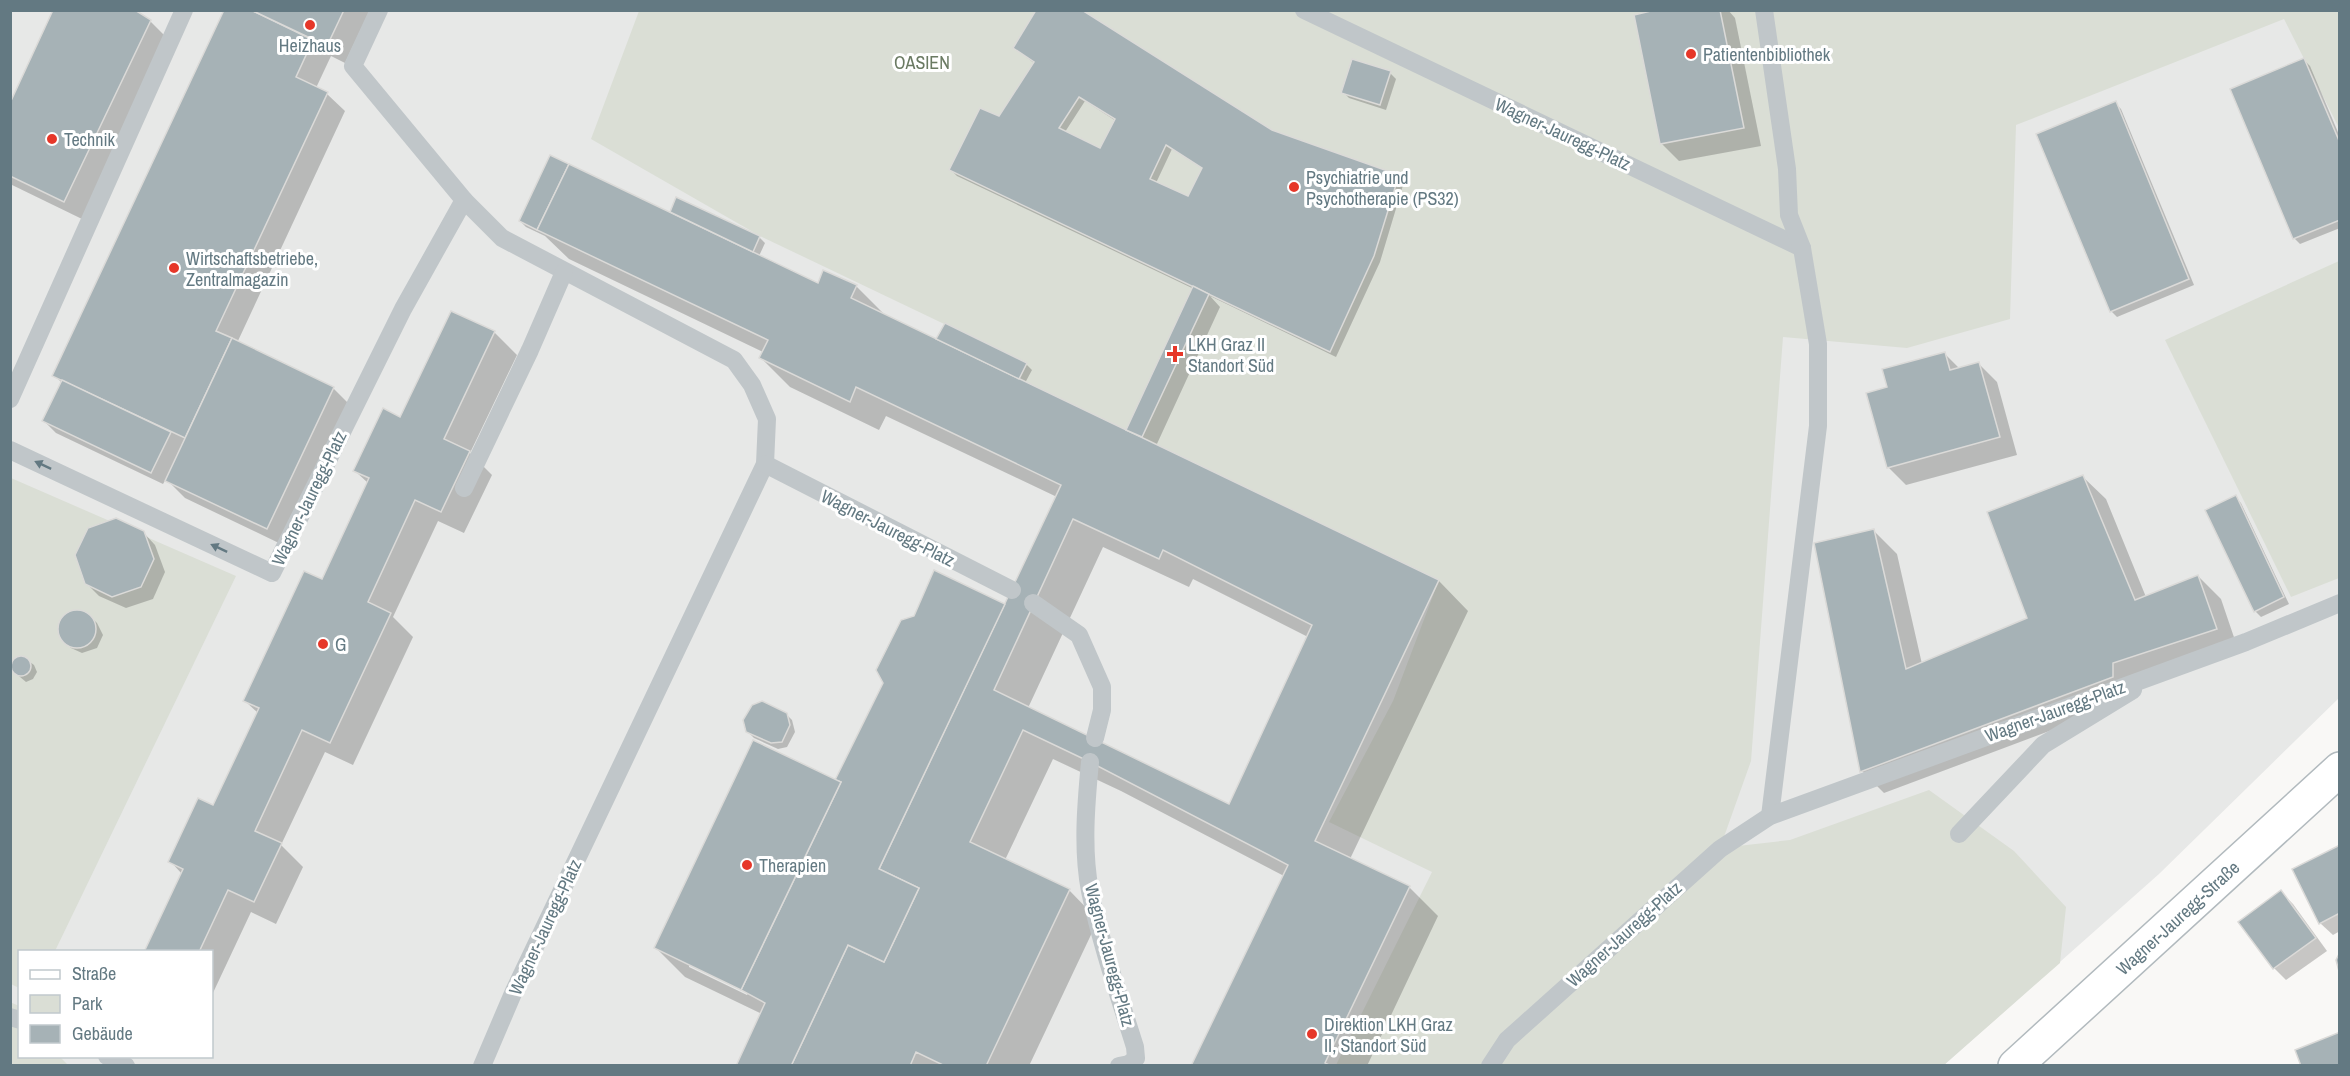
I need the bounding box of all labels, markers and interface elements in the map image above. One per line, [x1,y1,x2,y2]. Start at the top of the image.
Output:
marker: Heizhaus [303,18,317,32]
place label: Heizhaus [279,33,341,58]
place label: Patientenbibliothek [1703,42,1831,67]
marker: Patientenbibliothek [1684,47,1698,61]
park label: OASIEN [894,50,950,75]
street label: Wagner-Jauregg-Platz [1491,92,1635,176]
place label: Technik [64,127,115,152]
marker: Technik [45,132,59,146]
place label: Psychiatrie und Psychotherapie (PS32) [1306,165,1459,211]
marker: Psychiatrie und Psychotherapie (PS32) [1287,180,1301,194]
place label: Wirtschaftsbetriebe, Zentralmagazin [186,246,318,292]
marker: Wirtschaftsbetriebe, Zentralmagazin [167,261,181,275]
place label: LKH Graz II Standort Süd [1188,332,1274,378]
marker: LKH Graz II Standort Süd [1166,345,1184,363]
street label: Wagner-Jauregg-Platz [266,426,352,570]
one-way arrow [34,461,51,470]
street label: Wagner-Jauregg-Platz [817,483,959,573]
one-way arrow [210,543,228,553]
place label: G [335,632,346,657]
marker: G [316,637,330,651]
street label: Wagner-Jauregg-Platz [1982,674,2128,748]
place label: Therapien [759,853,826,878]
street label: Wagner-Jauregg-Platz [503,855,587,999]
street label: Wagner-Jauregg-Straße [2110,855,2244,980]
marker: Therapien [740,858,754,872]
street label: Wagner-Jauregg-Platz [1561,875,1687,993]
street label: Wagner-Jauregg-Platz [1079,881,1141,1029]
legend [18,950,213,1058]
text: Straße [72,961,116,986]
text: Park [72,991,103,1016]
place label: Direktion LKH Graz II, Standort Süd [1324,1012,1453,1058]
text: Gebäude [72,1021,133,1046]
marker: Direktion LKH Graz II, Standort Süd [1305,1027,1319,1041]

